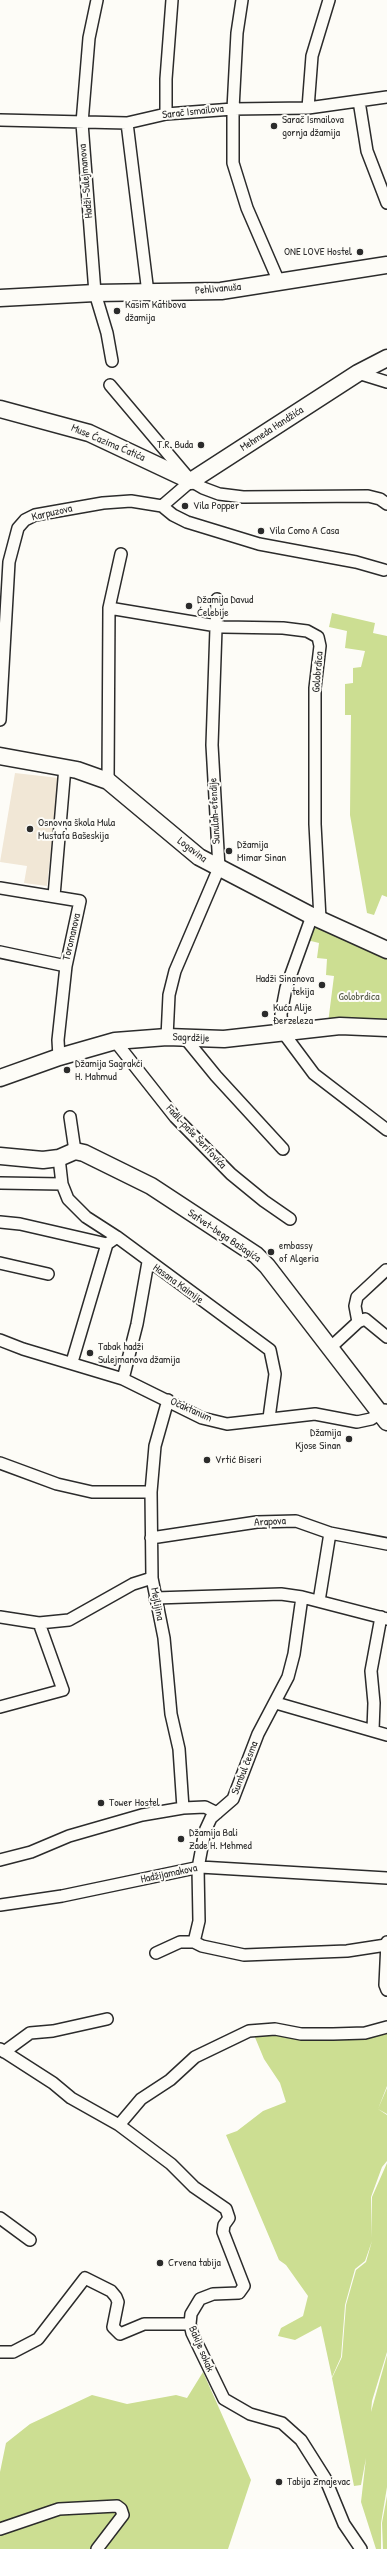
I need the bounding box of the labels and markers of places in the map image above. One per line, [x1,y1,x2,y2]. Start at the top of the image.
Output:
place label: Sarač Ismailova gornja džamija [282,113,344,139]
marker: Sarač Ismailova gornja džamija [269,121,279,131]
place label: ONE LOVE Hostel [284,245,352,259]
marker: ONE LOVE Hostel [355,247,365,257]
place label: Kasim Katibova džamija [125,298,186,324]
marker: Kasim Katibova džamija [112,306,122,316]
place label: T.R. Buda [157,438,193,452]
marker: T.R. Buda [196,440,206,450]
place label: Vila Popper [193,499,239,513]
marker: Vila Popper [180,501,190,511]
place label: Vila Como A Casa [269,524,339,538]
marker: Vila Como A Casa [256,526,266,536]
place label: Džamija Davud Ćelebije [197,593,253,619]
marker: Džamija Davud Ćelebije [184,601,194,611]
place label: Osnovna škola Mula Mustafa Bašeskija [38,816,115,842]
marker: Osnovna škola Mula Mustafa Bašeskija [25,824,35,834]
place label: Džamija Mimar Sinan [237,838,286,864]
marker: Džamija Mimar Sinan [224,846,234,856]
place label: Hadži Sinanova tekija [256,972,314,998]
marker: Hadži Sinanova tekija [317,980,327,990]
place label: Kuća Alije Đerzeleza [273,1001,313,1027]
marker: Kuća Alije Đerzeleza [260,1009,270,1019]
place label: Džamija Sagrakći H. Mahmud [75,1057,143,1083]
marker: Džamija Sagrakći H. Mahmud [62,1065,72,1075]
place label: embassy of Algeria [279,1239,318,1265]
marker: embassy of Algeria [266,1247,276,1257]
place label: Tabak hadži Sulejmanova džamija [98,1340,180,1366]
marker: Tabak hadži Sulejmanova džamija [85,1348,95,1358]
place label: Džamija Kjose Sinan [295,1426,341,1452]
marker: Džamija Kjose Sinan [344,1434,354,1444]
place label: Vrtić Biseri [215,1453,262,1467]
marker: Vrtić Biseri [202,1455,212,1465]
place label: Tower Hostel [109,1796,160,1810]
marker: Tower Hostel [96,1798,106,1808]
place label: Džamija Bali Zade H. Mehmed [189,1826,252,1852]
marker: Džamija Bali Zade H. Mehmed [176,1834,186,1844]
place label: Crvena tabija [168,2256,221,2270]
marker: Crvena tabija [155,2258,165,2268]
place label: Tabija Zmajevac [287,2475,350,2489]
marker: Tabija Zmajevac [274,2477,284,2487]

